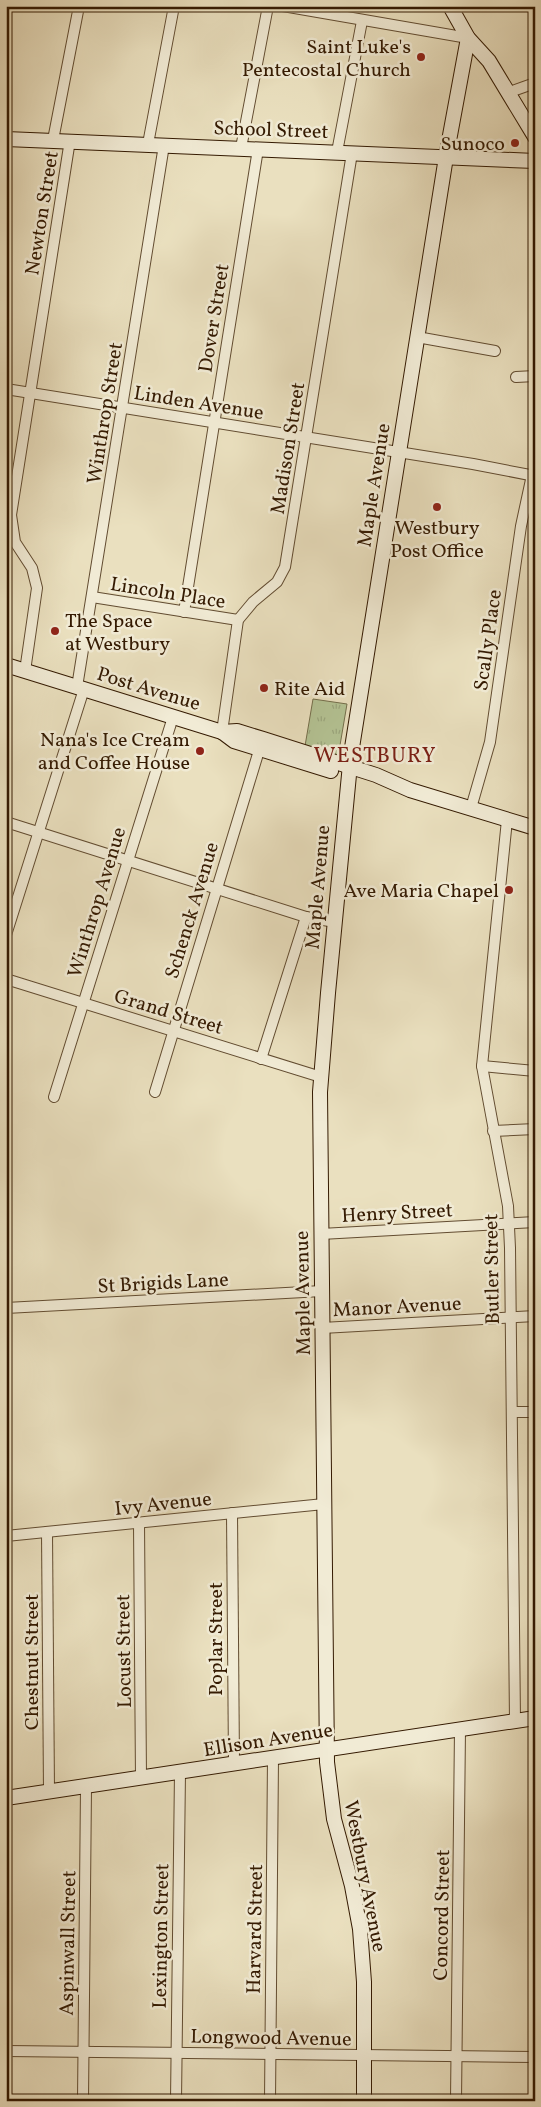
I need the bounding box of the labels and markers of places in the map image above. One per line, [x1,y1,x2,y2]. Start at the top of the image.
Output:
place label: Saint Luke's Pentecostal Church [242,34,411,85]
marker: Saint Luke's Pentecostal Church [415,51,427,63]
place label: Sunoco [441,131,505,159]
marker: Sunoco [509,137,521,149]
marker: Westbury Post Office [431,501,443,513]
place label: Westbury Post Office [390,515,484,566]
place label: The Space at Westbury [65,608,170,659]
marker: The Space at Westbury [49,625,61,637]
place label: Rite Aid [274,676,345,704]
marker: Rite Aid [258,682,270,694]
place label: Nana's Ice Cream and Coffee House [38,727,190,778]
marker: Nana's Ice Cream and Coffee House [194,745,206,757]
place label: Ave Maria Chapel [343,878,499,906]
marker: Ave Maria Chapel [503,884,515,896]

